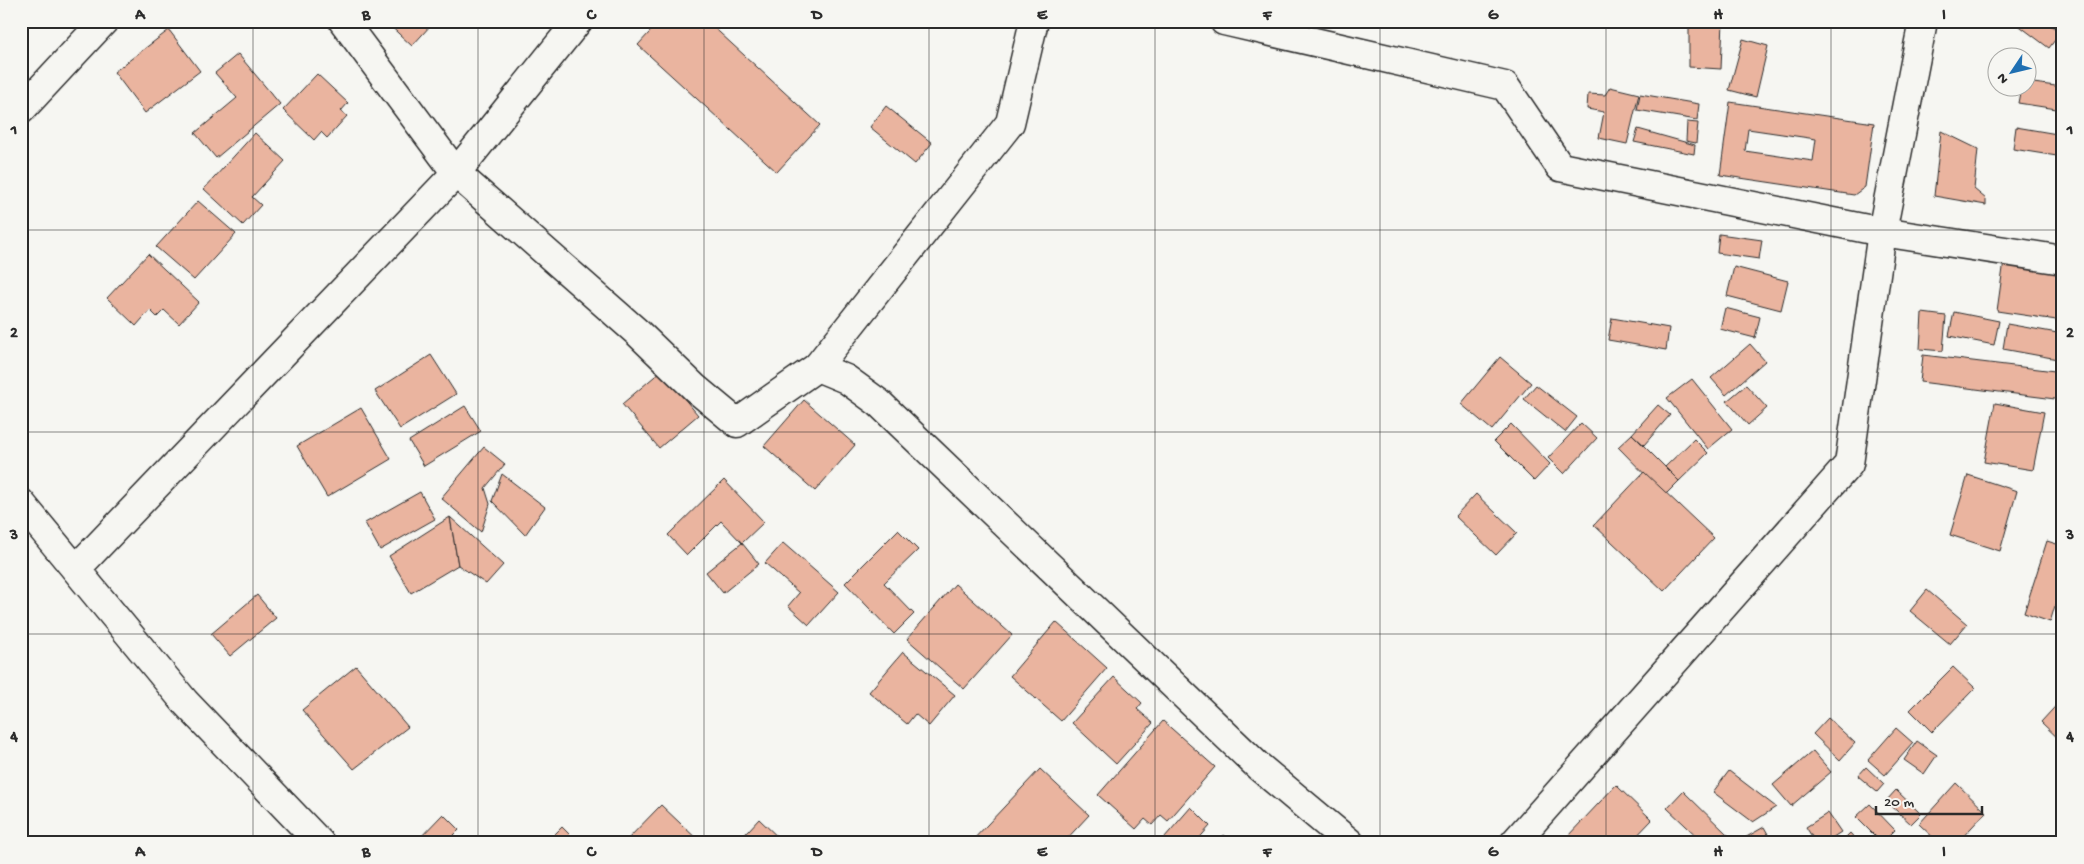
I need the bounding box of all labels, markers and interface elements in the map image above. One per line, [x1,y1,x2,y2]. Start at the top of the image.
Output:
text: A [134,7,146,26]
text: B [361,7,371,26]
text: C [586,7,597,26]
text: D [810,7,823,26]
text: E [1037,7,1048,26]
text: F [1262,7,1273,26]
text: G [1488,7,1499,26]
text: H [1713,7,1723,26]
text: I [1942,7,1946,26]
north arrow [1986,48,2036,98]
text: N [1994,69,2013,87]
text: 1 [10,122,17,141]
text: 1 [2066,122,2073,141]
text: 2 [10,325,18,344]
text: 2 [2066,325,2074,344]
text: 3 [9,527,18,546]
text: 3 [2065,527,2074,546]
text: 4 [9,729,18,748]
text: 4 [2065,729,2074,748]
scale bar [1876,784,1983,816]
text: 20 m [1884,794,1914,812]
text: A [134,844,146,863]
text: B [361,844,371,863]
text: C [586,844,597,863]
text: D [810,844,823,863]
text: E [1037,844,1048,863]
text: F [1262,844,1273,863]
text: G [1488,844,1499,863]
text: H [1713,844,1723,863]
text: I [1942,844,1946,863]

